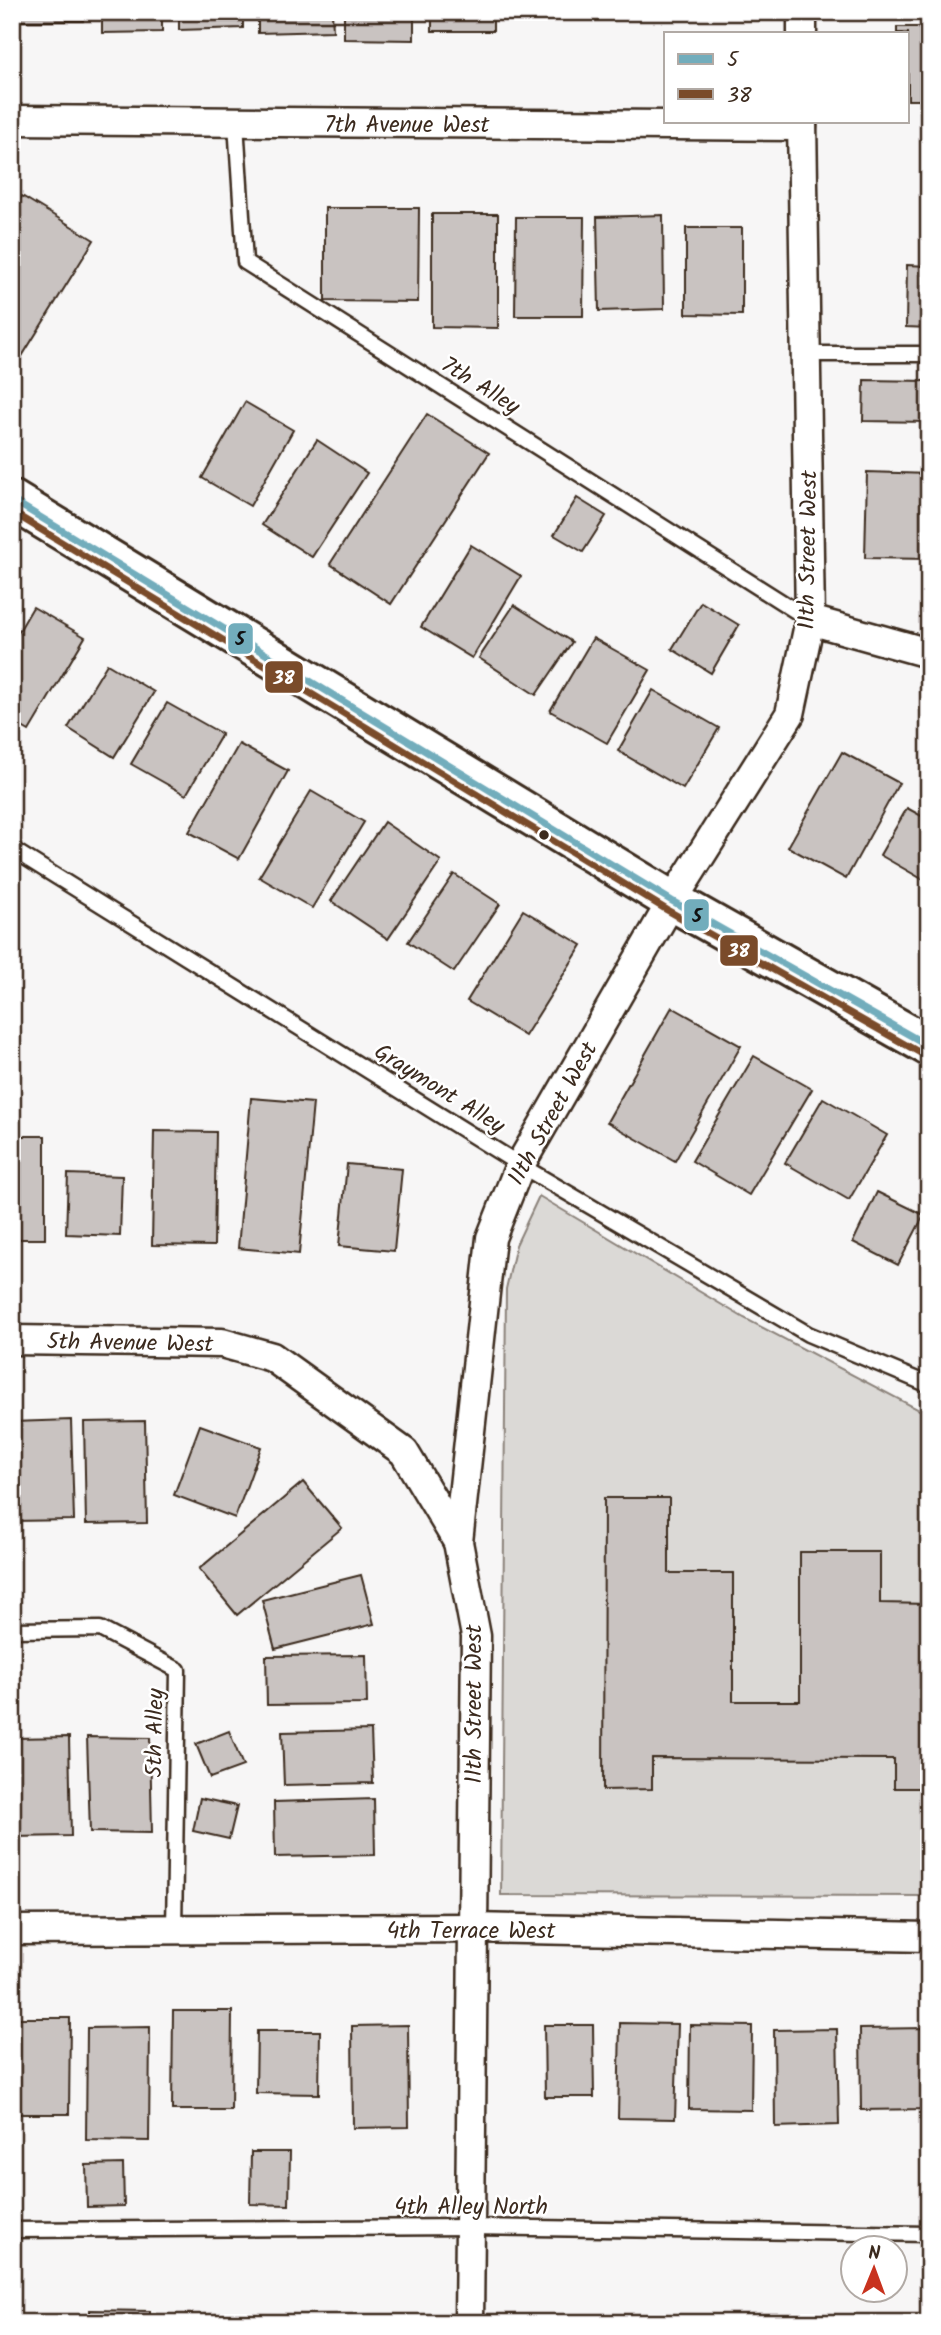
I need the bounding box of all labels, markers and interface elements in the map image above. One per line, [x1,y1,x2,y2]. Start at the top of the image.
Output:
legend [664,32,909,122]
text: 5 [727,44,740,77]
text: 38 [727,80,752,113]
street label: 7th Avenue West [324,108,491,144]
street label: 7th Alley [433,348,527,425]
street label: 11th Street West [790,469,828,630]
line badge: 5 [227,622,254,655]
text: 5 [234,625,246,655]
line badge: 38 [264,660,304,694]
text: 38 [272,664,296,694]
unlabelled marker [537,828,551,842]
line badge: 5 [683,898,710,932]
text: 5 [691,902,703,932]
line badge: 38 [719,934,759,967]
text: 38 [727,937,751,967]
street label: Graymont Alley [366,1035,512,1144]
street label: 11th Street West [499,1035,609,1192]
street label: 5th Avenue West [46,1325,215,1363]
street label: 11th Street West [457,1623,493,1784]
street label: 5th Alley [137,1688,175,1778]
street label: 4th Terrace West [387,1914,556,1950]
street label: 4th Alley North [394,2190,548,2226]
north arrow [839,2234,909,2304]
text: N [868,2239,881,2269]

